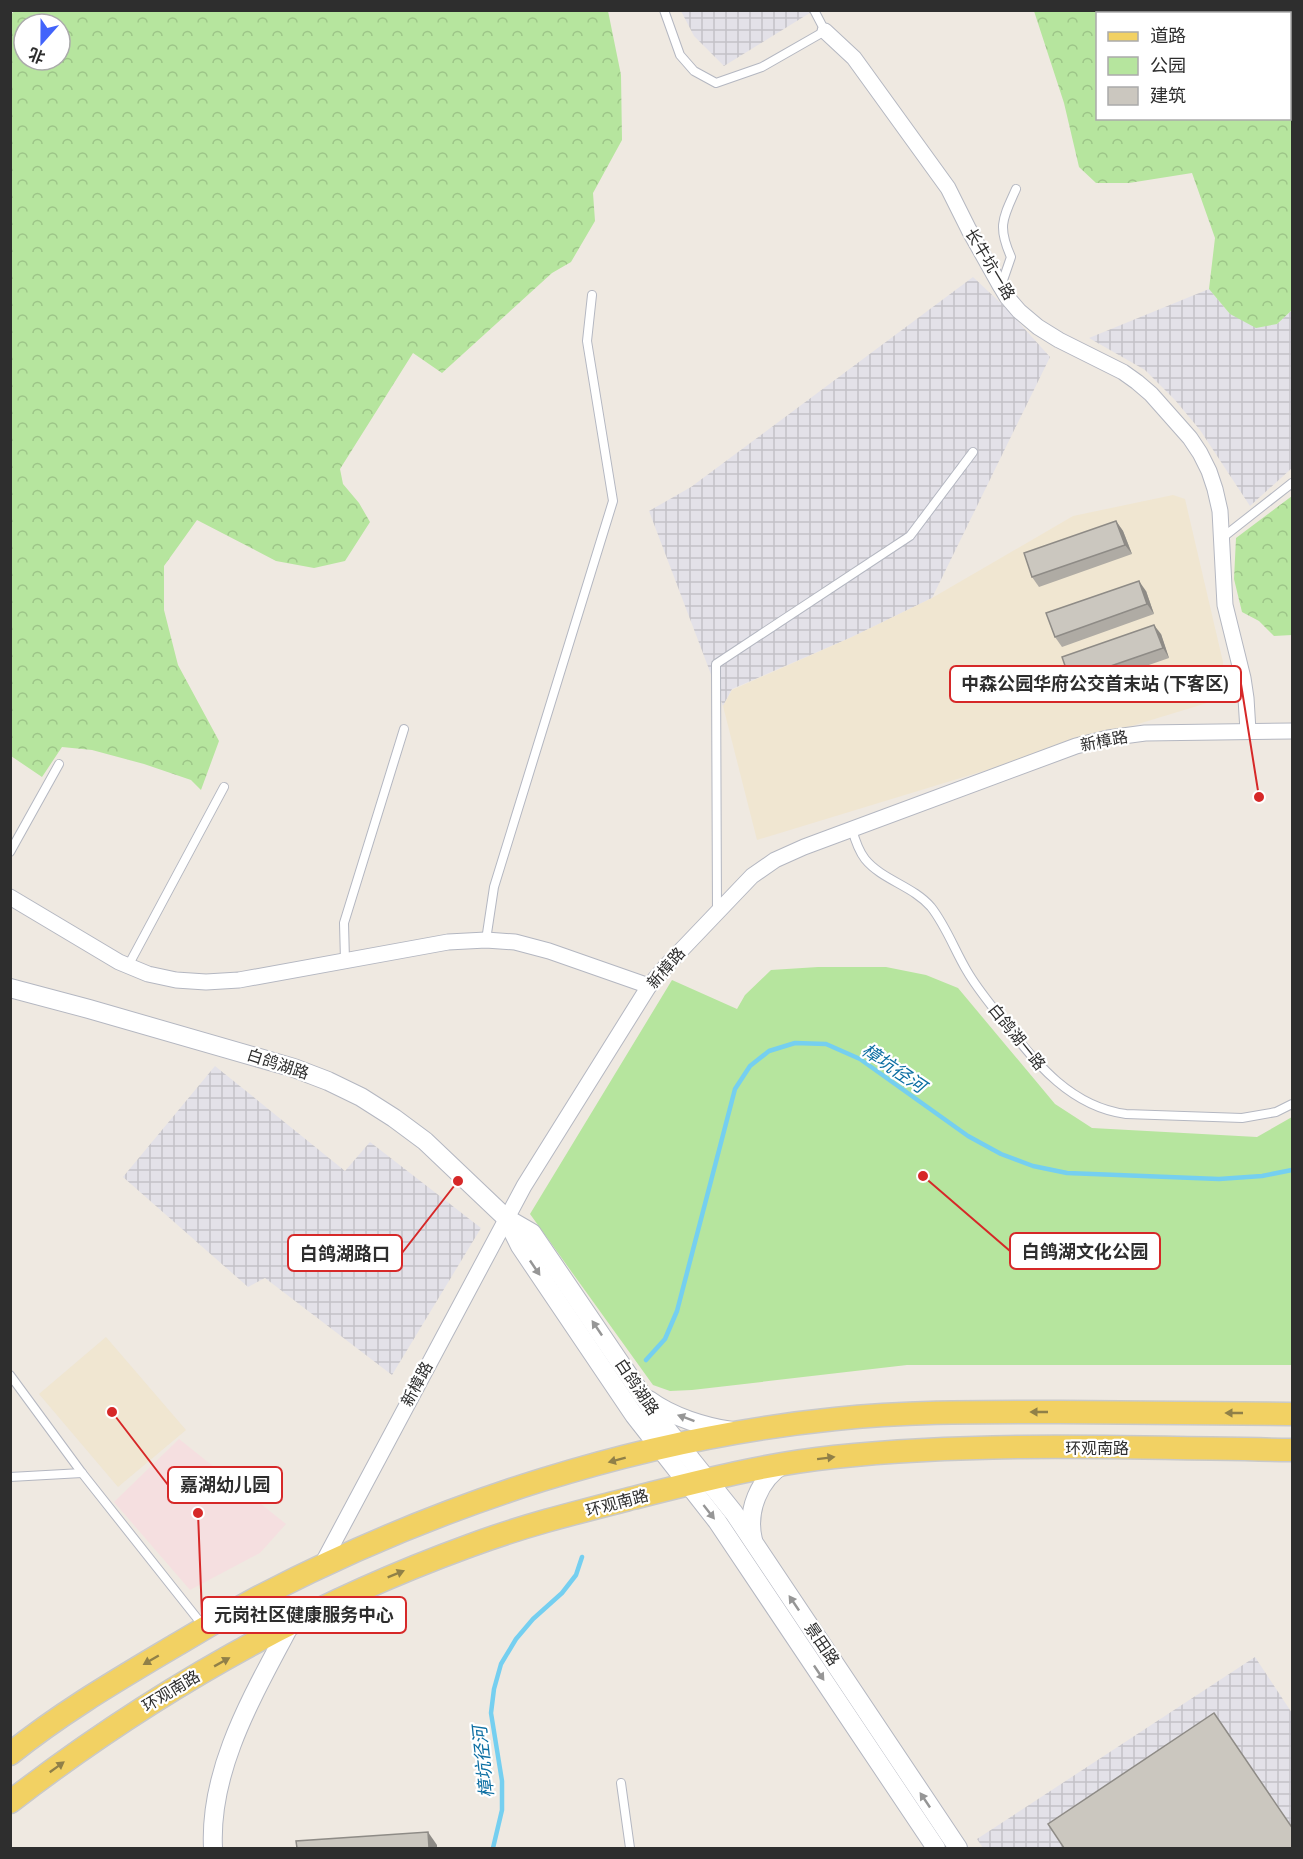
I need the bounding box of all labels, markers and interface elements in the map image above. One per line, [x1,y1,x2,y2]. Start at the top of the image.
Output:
north arrow [12,12,72,72]
legend [1096,12,1291,120]
text: 道路 [1150,25,1186,46]
text: 北 [26,44,48,67]
text: 公园 [1150,55,1186,76]
text: 建筑 [1150,85,1186,106]
street label: 长牛坑一路 [961,225,1019,303]
callout: 中森公园华府公交首末站 (下客区) [950,666,1241,702]
text: 中森公园华府公交首末站 (下客区) [961,673,1229,695]
street label: 新樟路 [1079,727,1129,755]
street label: 新樟路 [643,944,689,992]
street label: 白鸽湖一路 [984,1000,1050,1074]
water label: 樟坑径河 [858,1039,932,1099]
street label: 白鸽湖路 [245,1045,311,1083]
callout: 白鸽湖文化公园 [1010,1233,1160,1269]
callout: 白鸽湖路口 [288,1235,402,1271]
text: 白鸽湖文化公园 [1022,1241,1148,1262]
text: 白鸽湖路口 [300,1243,390,1264]
one-way arrow [529,1260,541,1276]
one-way arrow [591,1321,603,1337]
street label: 白鸽湖路 [611,1355,663,1419]
street label: 新樟路 [397,1358,437,1410]
one-way arrow [1030,1407,1049,1417]
one-way arrow [1225,1408,1244,1418]
one-way arrow [677,1413,695,1423]
street label: 环观南路 [1065,1439,1129,1458]
one-way arrow [817,1453,836,1463]
one-way arrow [608,1455,626,1465]
callout: 嘉湖幼儿园 [168,1467,282,1503]
text: 嘉湖幼儿园 [180,1474,270,1495]
street label: 环观南路 [584,1486,650,1520]
one-way arrow [703,1504,715,1519]
one-way arrow [387,1569,405,1579]
one-way arrow [788,1595,800,1611]
callout: 元岗社区健康服务中心 [202,1597,406,1633]
text: 元岗社区健康服务中心 [214,1604,394,1625]
street label: 景田路 [801,1619,843,1669]
one-way arrow [142,1655,159,1665]
one-way arrow [213,1657,230,1667]
one-way arrow [813,1665,824,1681]
street label: 环观南路 [139,1666,203,1716]
water label: 樟坑径河 [468,1722,497,1799]
one-way arrow [49,1761,65,1773]
one-way arrow [920,1792,931,1808]

